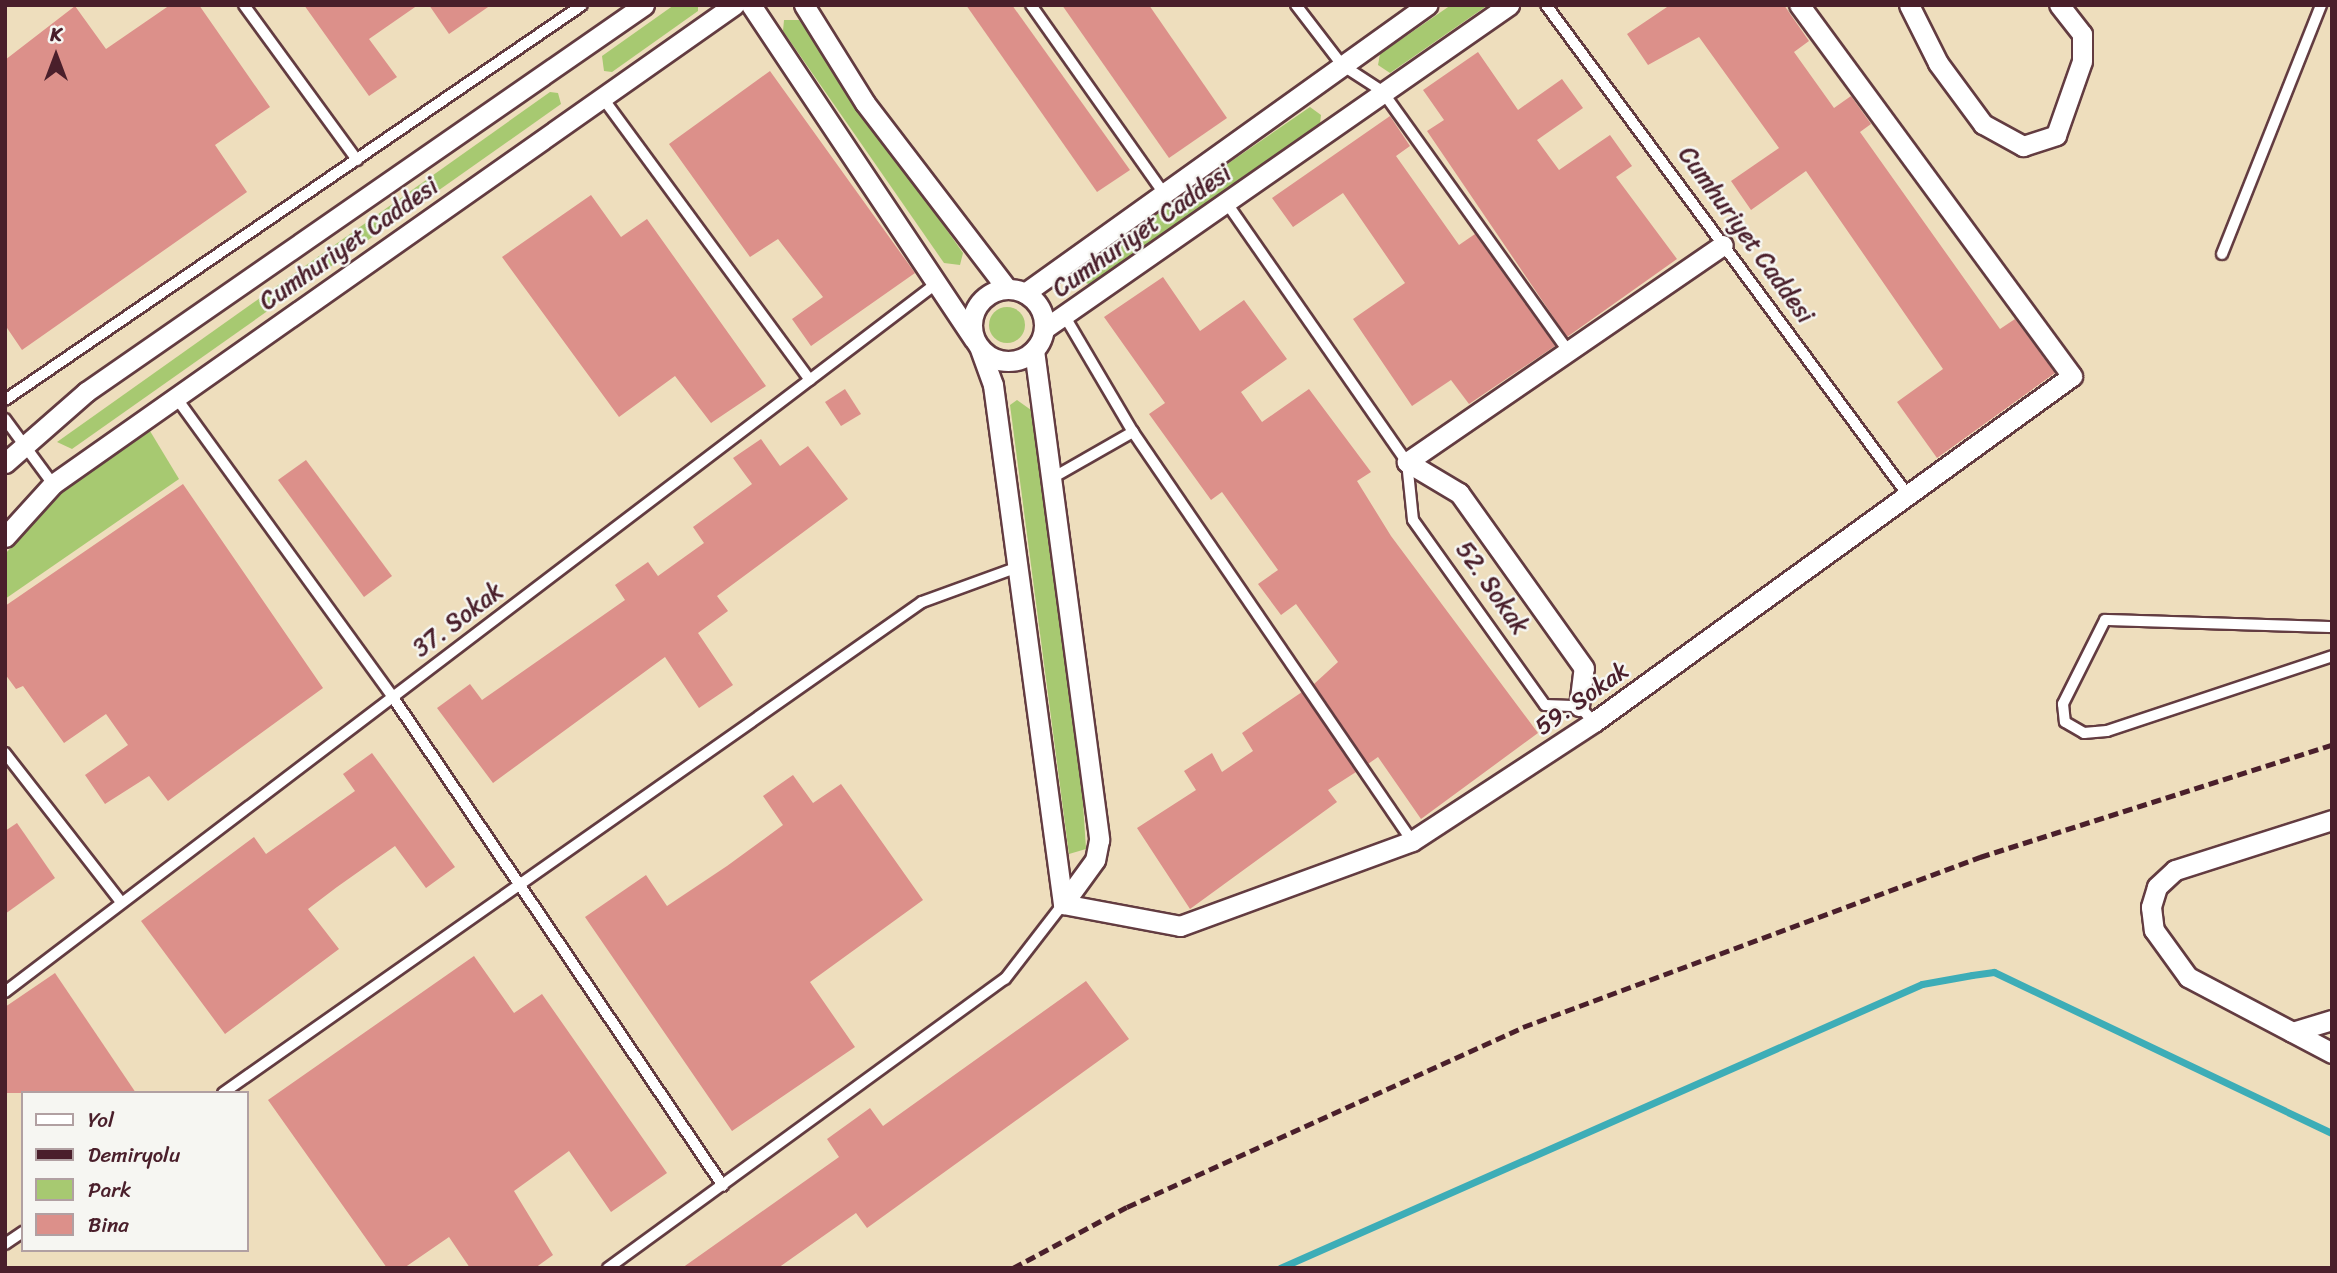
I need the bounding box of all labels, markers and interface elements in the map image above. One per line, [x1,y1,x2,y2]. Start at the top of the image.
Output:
text: K [50,18,62,51]
north arrow [21,21,91,91]
street label: Cumhuriyet Caddesi [1672,141,1820,329]
street label: Cumhuriyet Caddesi [1047,159,1237,303]
street label: Cumhuriyet Caddesi [254,172,444,316]
street label: 52. Sokak [1450,536,1534,640]
street label: 37. Sokak [407,577,509,663]
street label: 59. Sokak [1530,656,1634,742]
legend [21,1091,248,1252]
text: Yol [88,1101,114,1139]
text: Demiryolu [88,1136,180,1174]
text: Park [88,1171,131,1209]
text: Bina [88,1206,129,1244]

